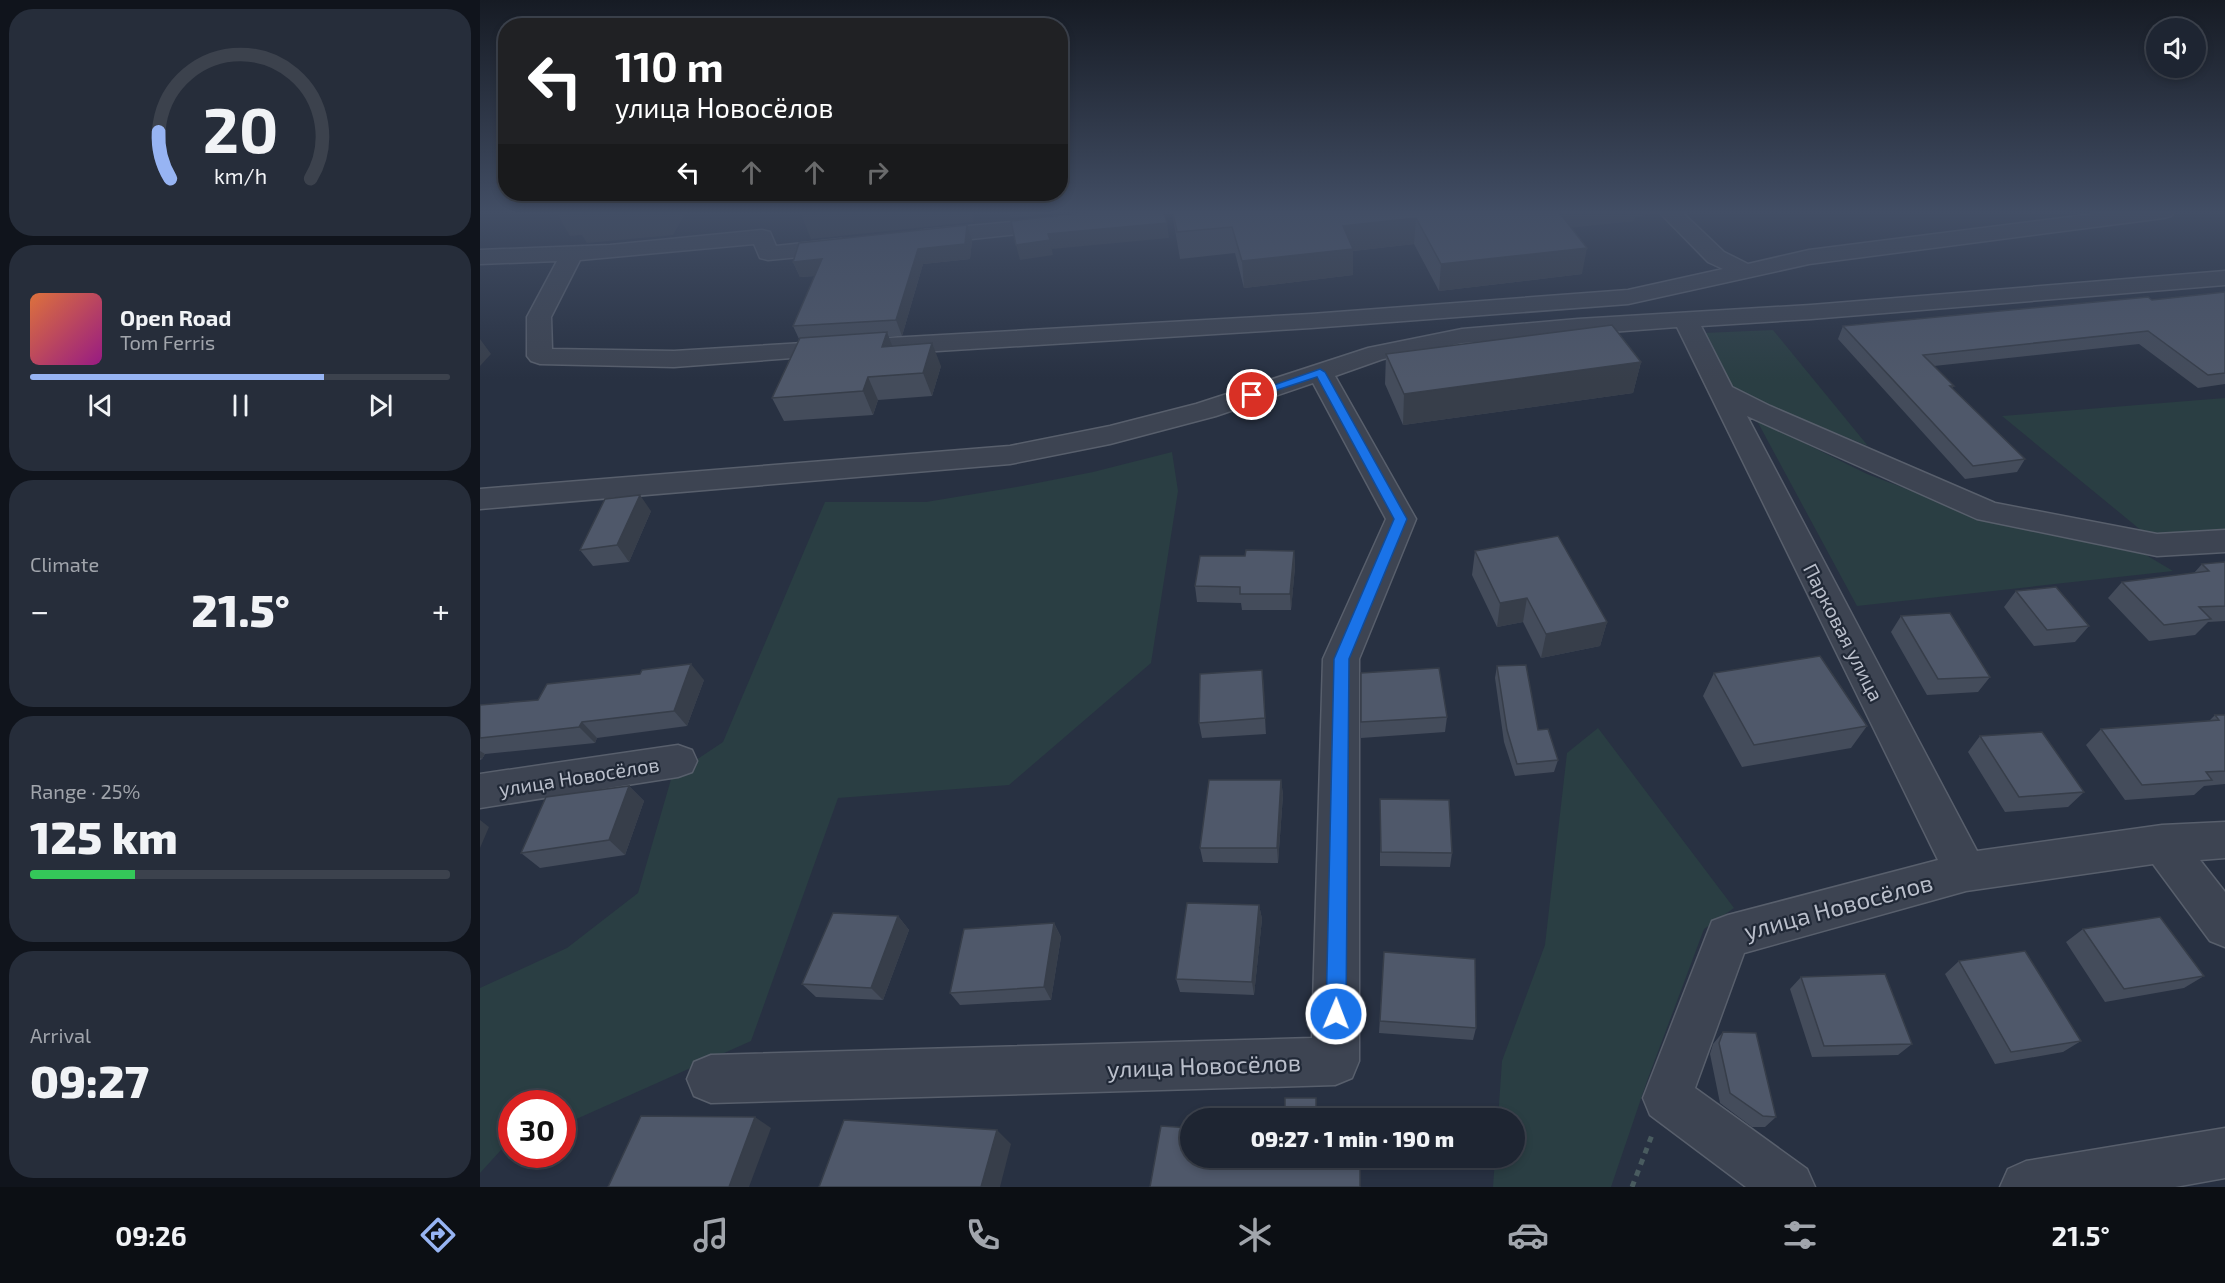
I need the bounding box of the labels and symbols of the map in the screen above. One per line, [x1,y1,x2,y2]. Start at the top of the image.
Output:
pin [1226,369,1277,420]
street label: Парковая улица [1798,559,1889,705]
street label: улица Новосёлов [497,751,661,801]
street label: улица Новосёлов [1740,867,1936,946]
position arrow [1304,982,1368,1046]
street label: улица Новосёлов [1106,1047,1302,1084]
speed limit sign: 30 [498,1090,576,1168]

